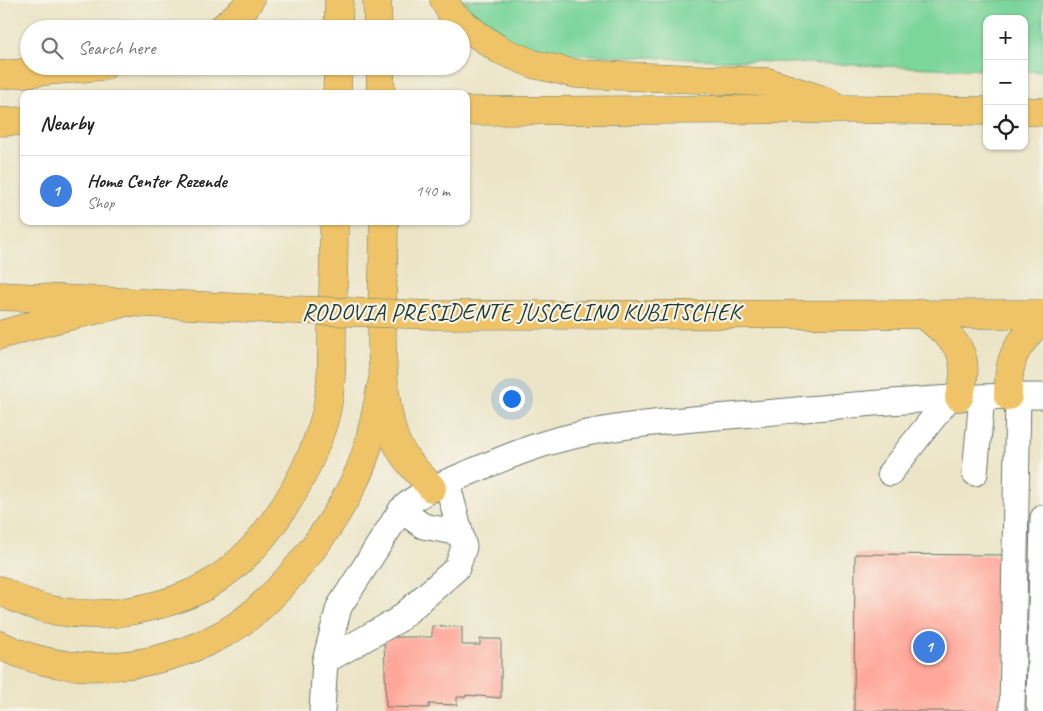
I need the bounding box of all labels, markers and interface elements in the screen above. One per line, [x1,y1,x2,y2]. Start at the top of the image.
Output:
map controls [983,15,1028,150]
button: + [983,15,1028,60]
search box [20,20,470,75]
icon: search [38,34,66,62]
text: Search here [78,36,155,60]
button: − [983,60,1028,105]
button: locate [983,105,1028,150]
text: Nearby [40,110,93,136]
text: Home Center Rezende [87,169,227,193]
text: 1 [52,181,60,201]
text: 140 m [416,181,450,201]
text: Shop [87,193,114,213]
street label: RODOVIA PRESIDENTE JUSCELINO KUBITSCHEK [302,297,744,327]
your location [499,386,525,412]
pin: 1 [913,628,945,666]

